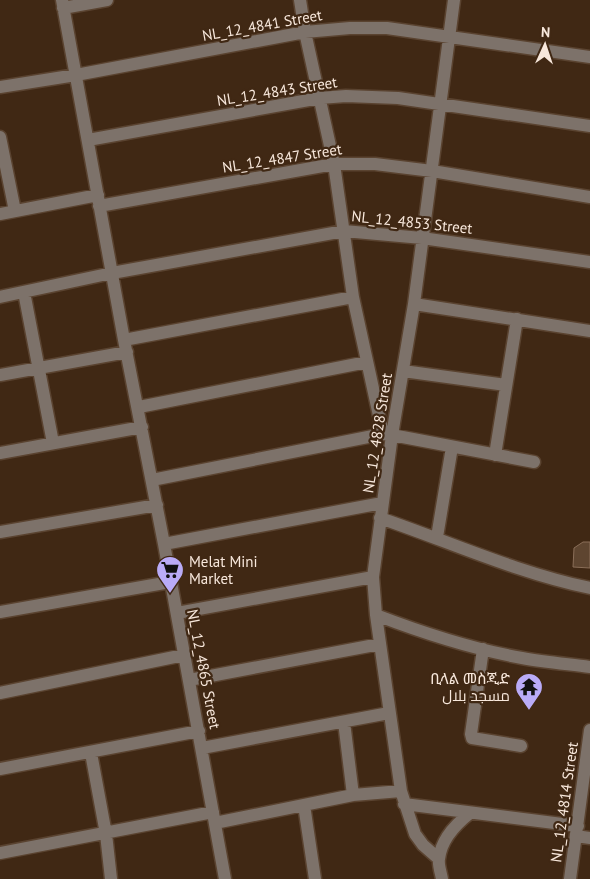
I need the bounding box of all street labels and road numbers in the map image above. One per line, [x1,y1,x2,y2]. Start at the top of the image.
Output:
street label: NL_12_4841 Street [201,5,323,45]
street label: NL_12_4843 Street [216,72,338,110]
street label: NL_12_4847 Street [221,139,343,177]
street label: NL_12_4853 Street [351,206,473,238]
street label: NL_12_4828 Street [358,372,396,494]
street label: NL_12_4865 Street [183,608,225,730]
street label: NL_12_4814 Street [546,741,582,863]

